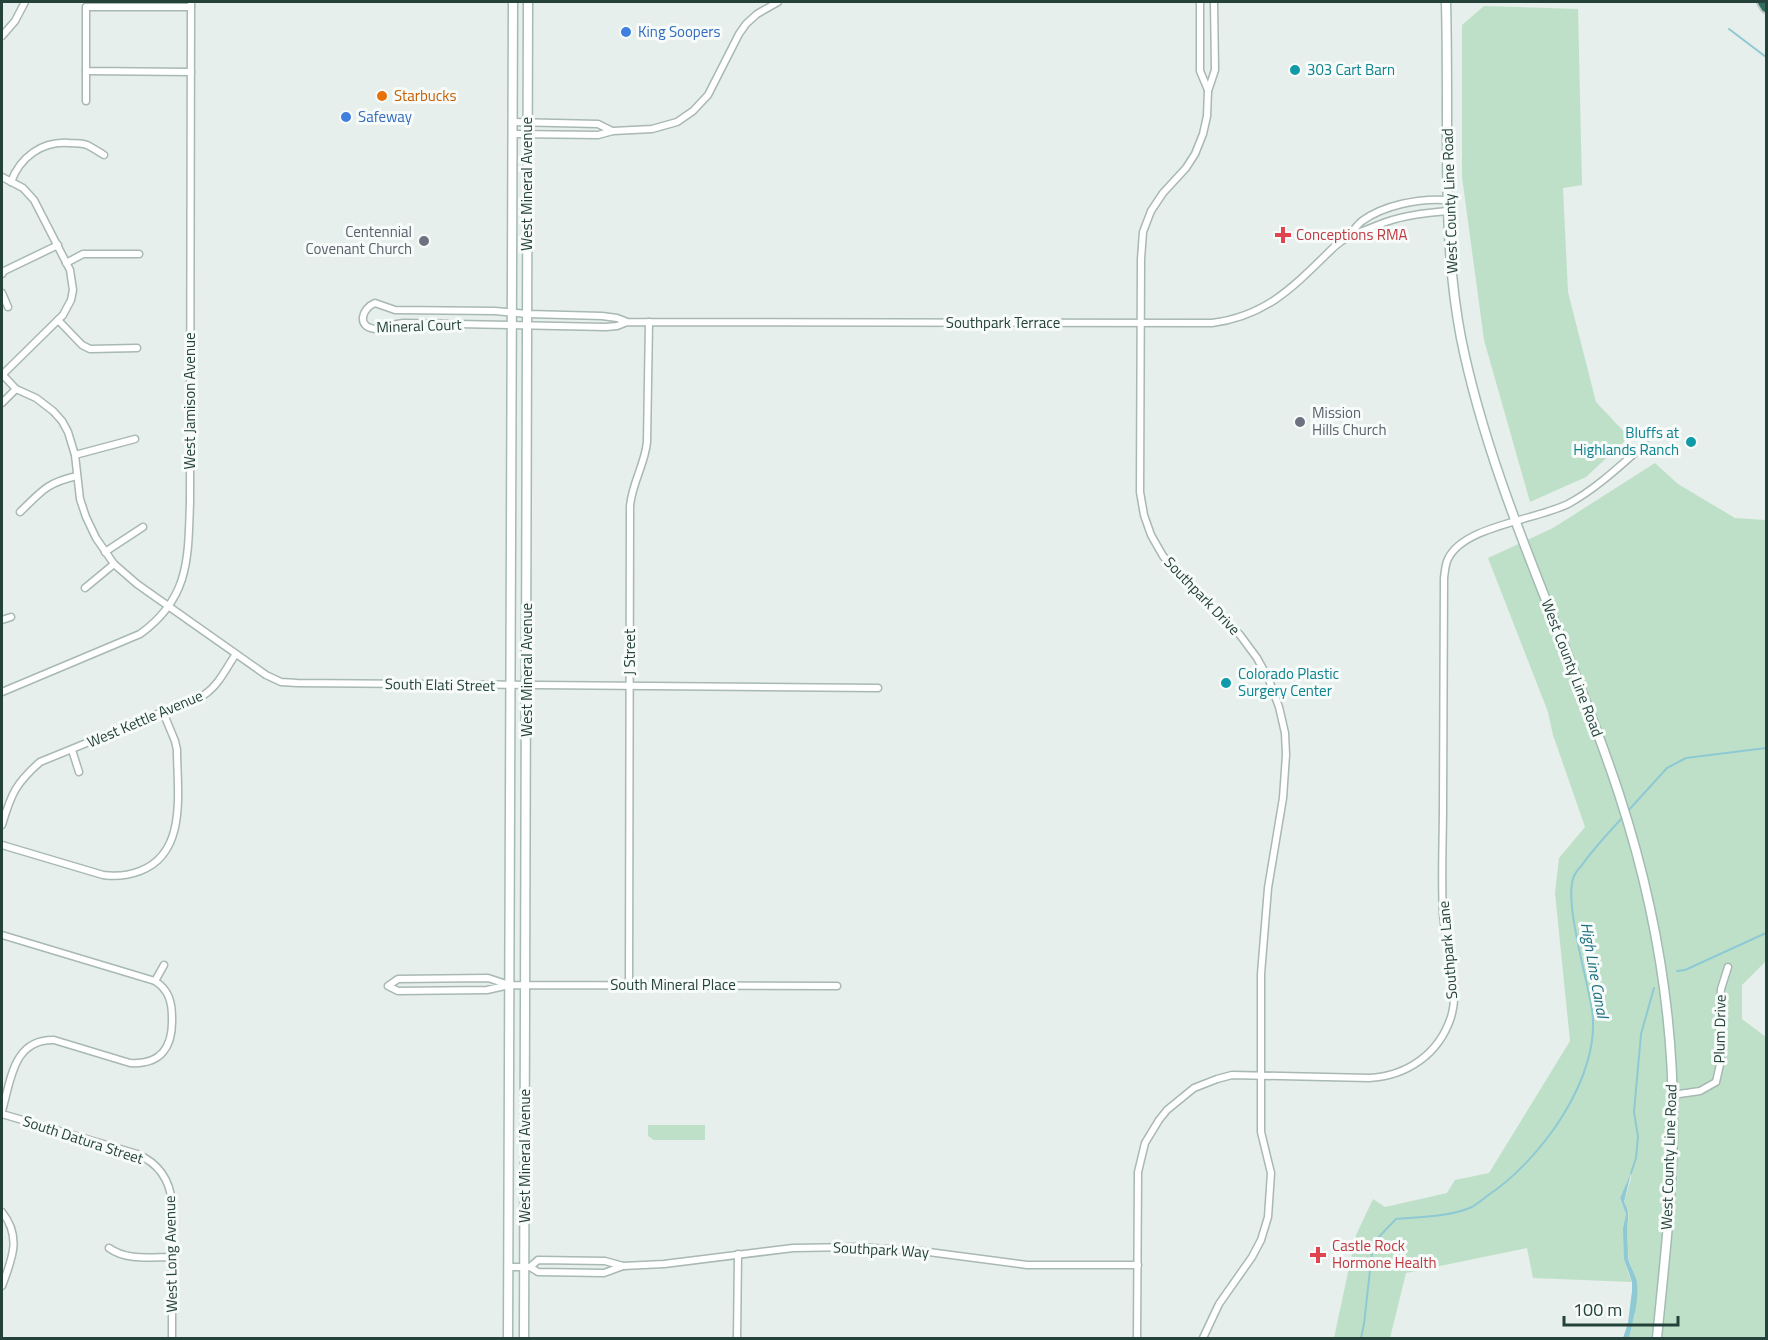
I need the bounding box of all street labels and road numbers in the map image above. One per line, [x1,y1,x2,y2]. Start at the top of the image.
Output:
street label: West Mineral Avenue [515,117,538,251]
street label: West County Line Road [1435,128,1464,274]
street label: Southpark Terrace [946,311,1060,334]
street label: Mineral Court [376,312,463,338]
street label: West Jamison Avenue [178,333,201,469]
street label: Southpark Drive [1159,551,1246,640]
street label: West County Line Road [1536,596,1609,740]
street label: West Mineral Avenue [515,603,538,737]
street label: J Street [618,628,641,675]
street label: South Elati Street [385,672,496,697]
street label: West Kettle Avenue [83,684,206,753]
street label: Southpark Lane [1432,900,1463,1000]
street label: South Mineral Place [610,973,736,996]
street label: Plum Drive [1707,994,1732,1064]
street label: West County Line Road [1654,1084,1683,1230]
street label: West Mineral Avenue [513,1089,536,1223]
street label: South Datura Street [20,1109,147,1170]
street label: West Long Avenue [158,1195,183,1313]
street label: Southpark Way [832,1235,930,1264]

